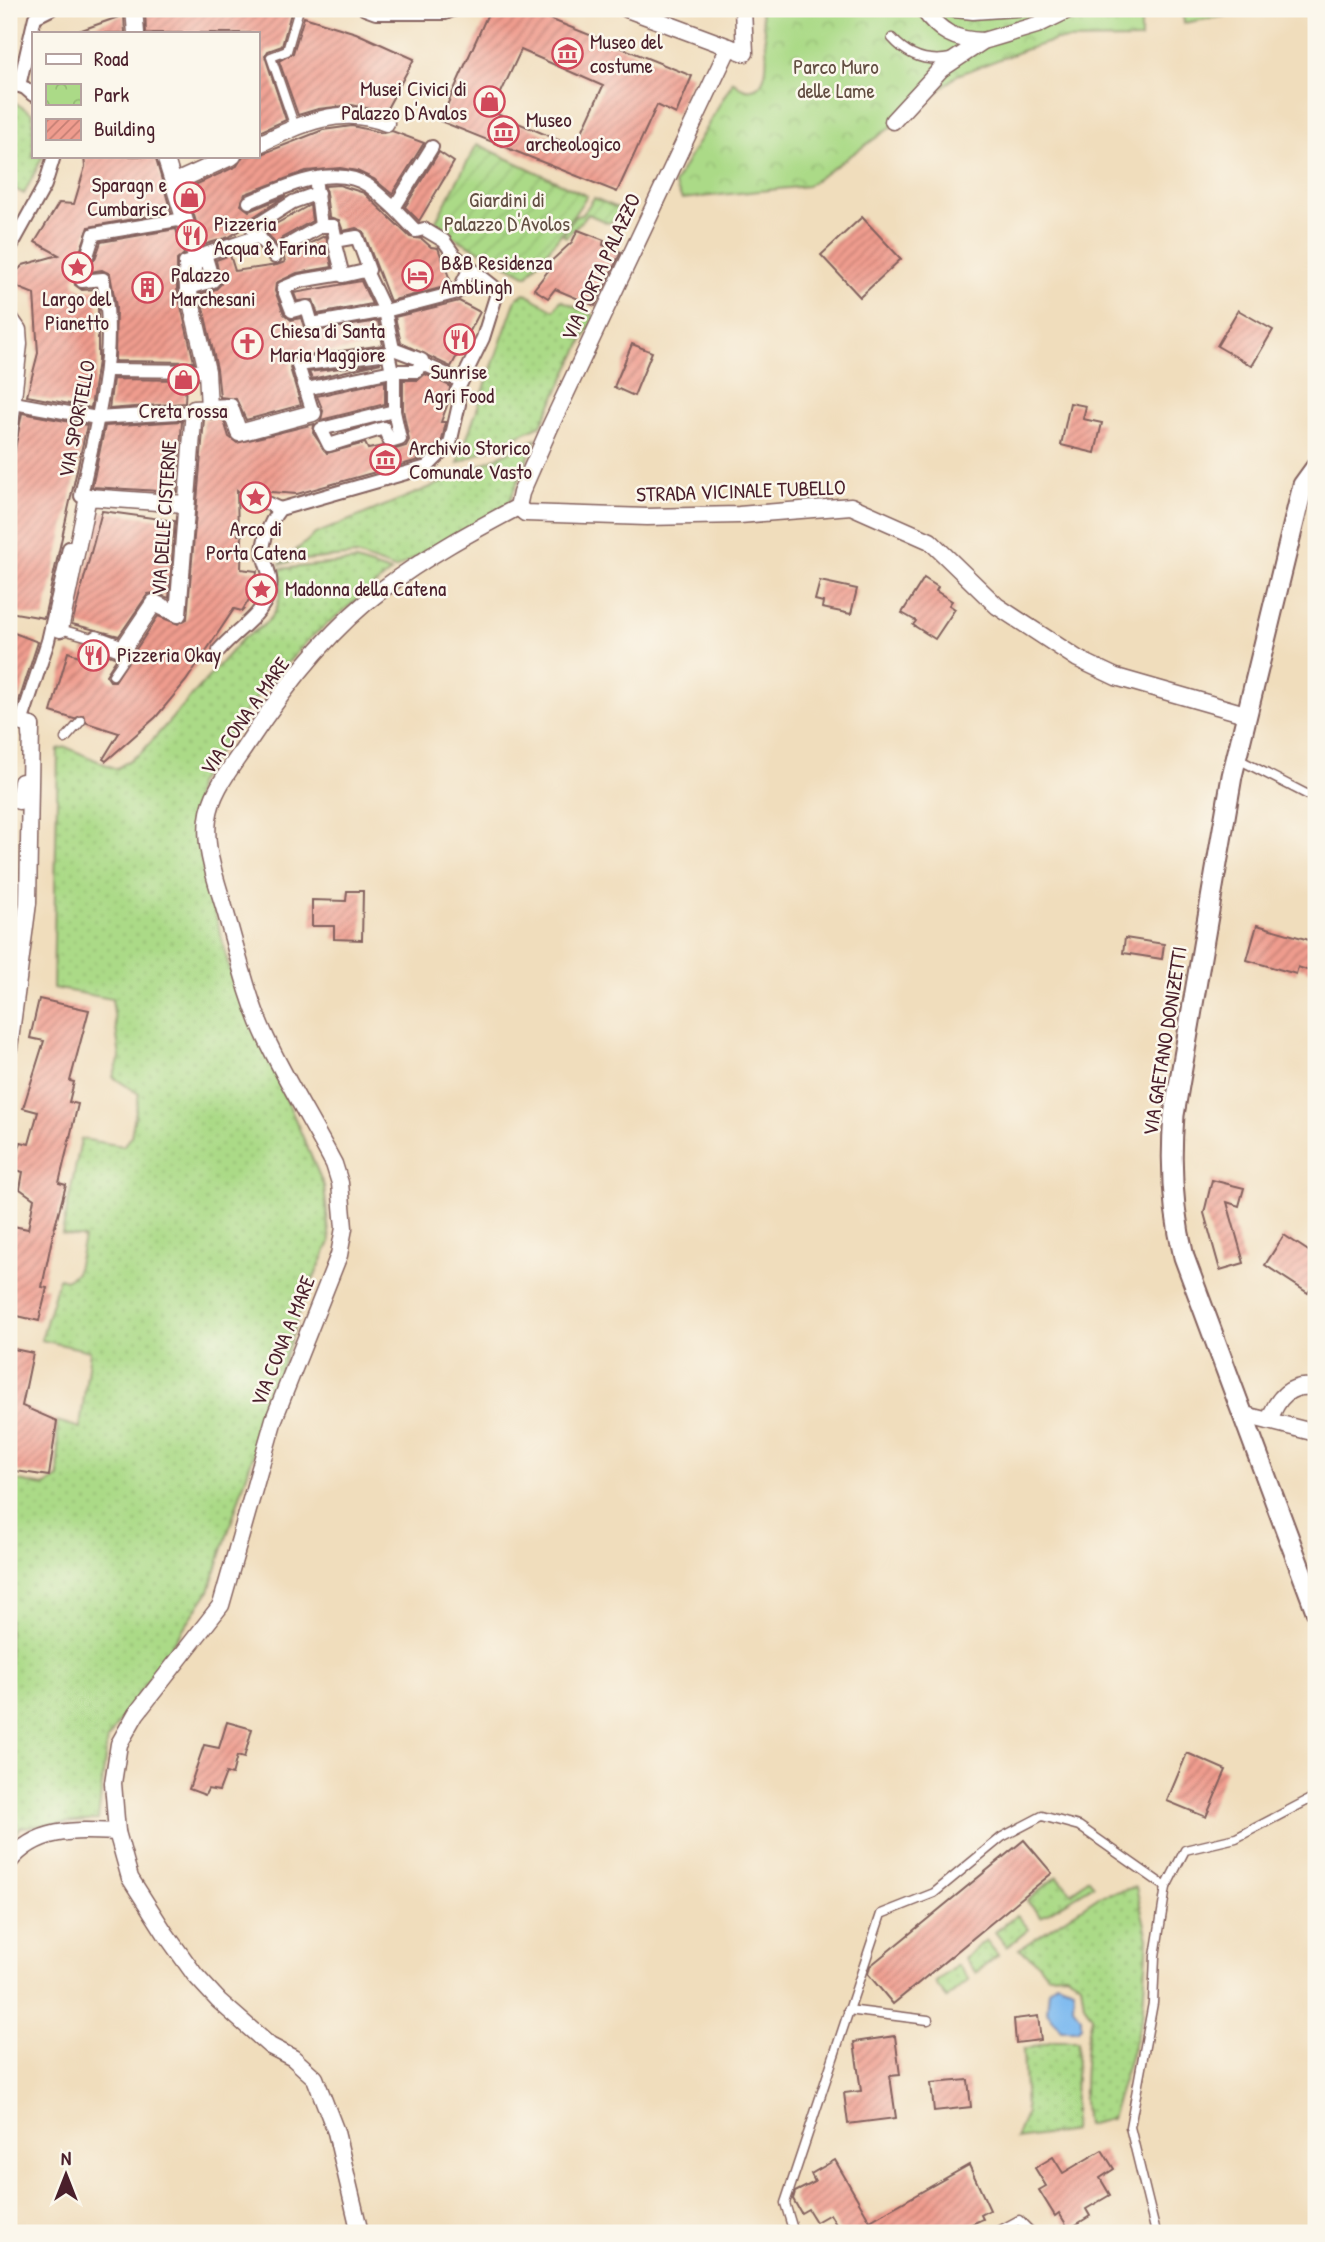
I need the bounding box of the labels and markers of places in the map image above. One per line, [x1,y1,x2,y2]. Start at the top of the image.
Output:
place label: Museo del costume [590,27,663,80]
museum icon: Museo del costume [550,37,584,71]
place label: Musei Civici di Palazzo D'Avalos [341,74,467,127]
shop icon: Musei Civici di Palazzo D'Avalos [473,84,507,118]
place label: Museo archeologico [526,105,621,158]
museum icon: Museo archeologico [486,115,520,149]
place label: Sparagn e Cumbarisc [87,170,168,223]
shop icon: Sparagn e Cumbarisc [173,180,207,214]
place label: Pizzeria Acqua & Farina [214,209,326,262]
restaurant icon: Pizzeria Acqua & Farina [174,219,208,253]
place label: B&B Residenza Amblingh [441,248,552,301]
place icon: Largo del Pianetto [60,250,94,284]
hotel icon: B&B Residenza Amblingh [401,258,435,292]
place label: Palazzo Marchesani [171,260,256,313]
building icon: Palazzo Marchesani [131,270,165,304]
place label: Largo del Pianetto [43,284,112,337]
place label: Chiesa di Santa Maria Maggiore [270,316,386,369]
restaurant icon: Sunrise Agri Food [442,323,476,357]
church icon: Chiesa di Santa Maria Maggiore [230,326,264,360]
place label: Sunrise Agri Food [424,357,494,410]
shop icon: Creta rossa [166,362,200,396]
place label: Creta rossa [138,396,228,425]
place label: Archivio Storico Comunale Vasto [409,433,532,486]
museum icon: Archivio Storico Comunale Vasto [369,443,403,477]
place icon: Arco di Porta Catena [239,480,273,514]
place label: Arco di Porta Catena [206,514,306,567]
place icon: Madonna della Catena [245,572,279,606]
place label: Madonna della Catena [285,574,446,603]
restaurant icon: Pizzeria Okay [77,638,111,672]
place label: Pizzeria Okay [117,640,222,669]

